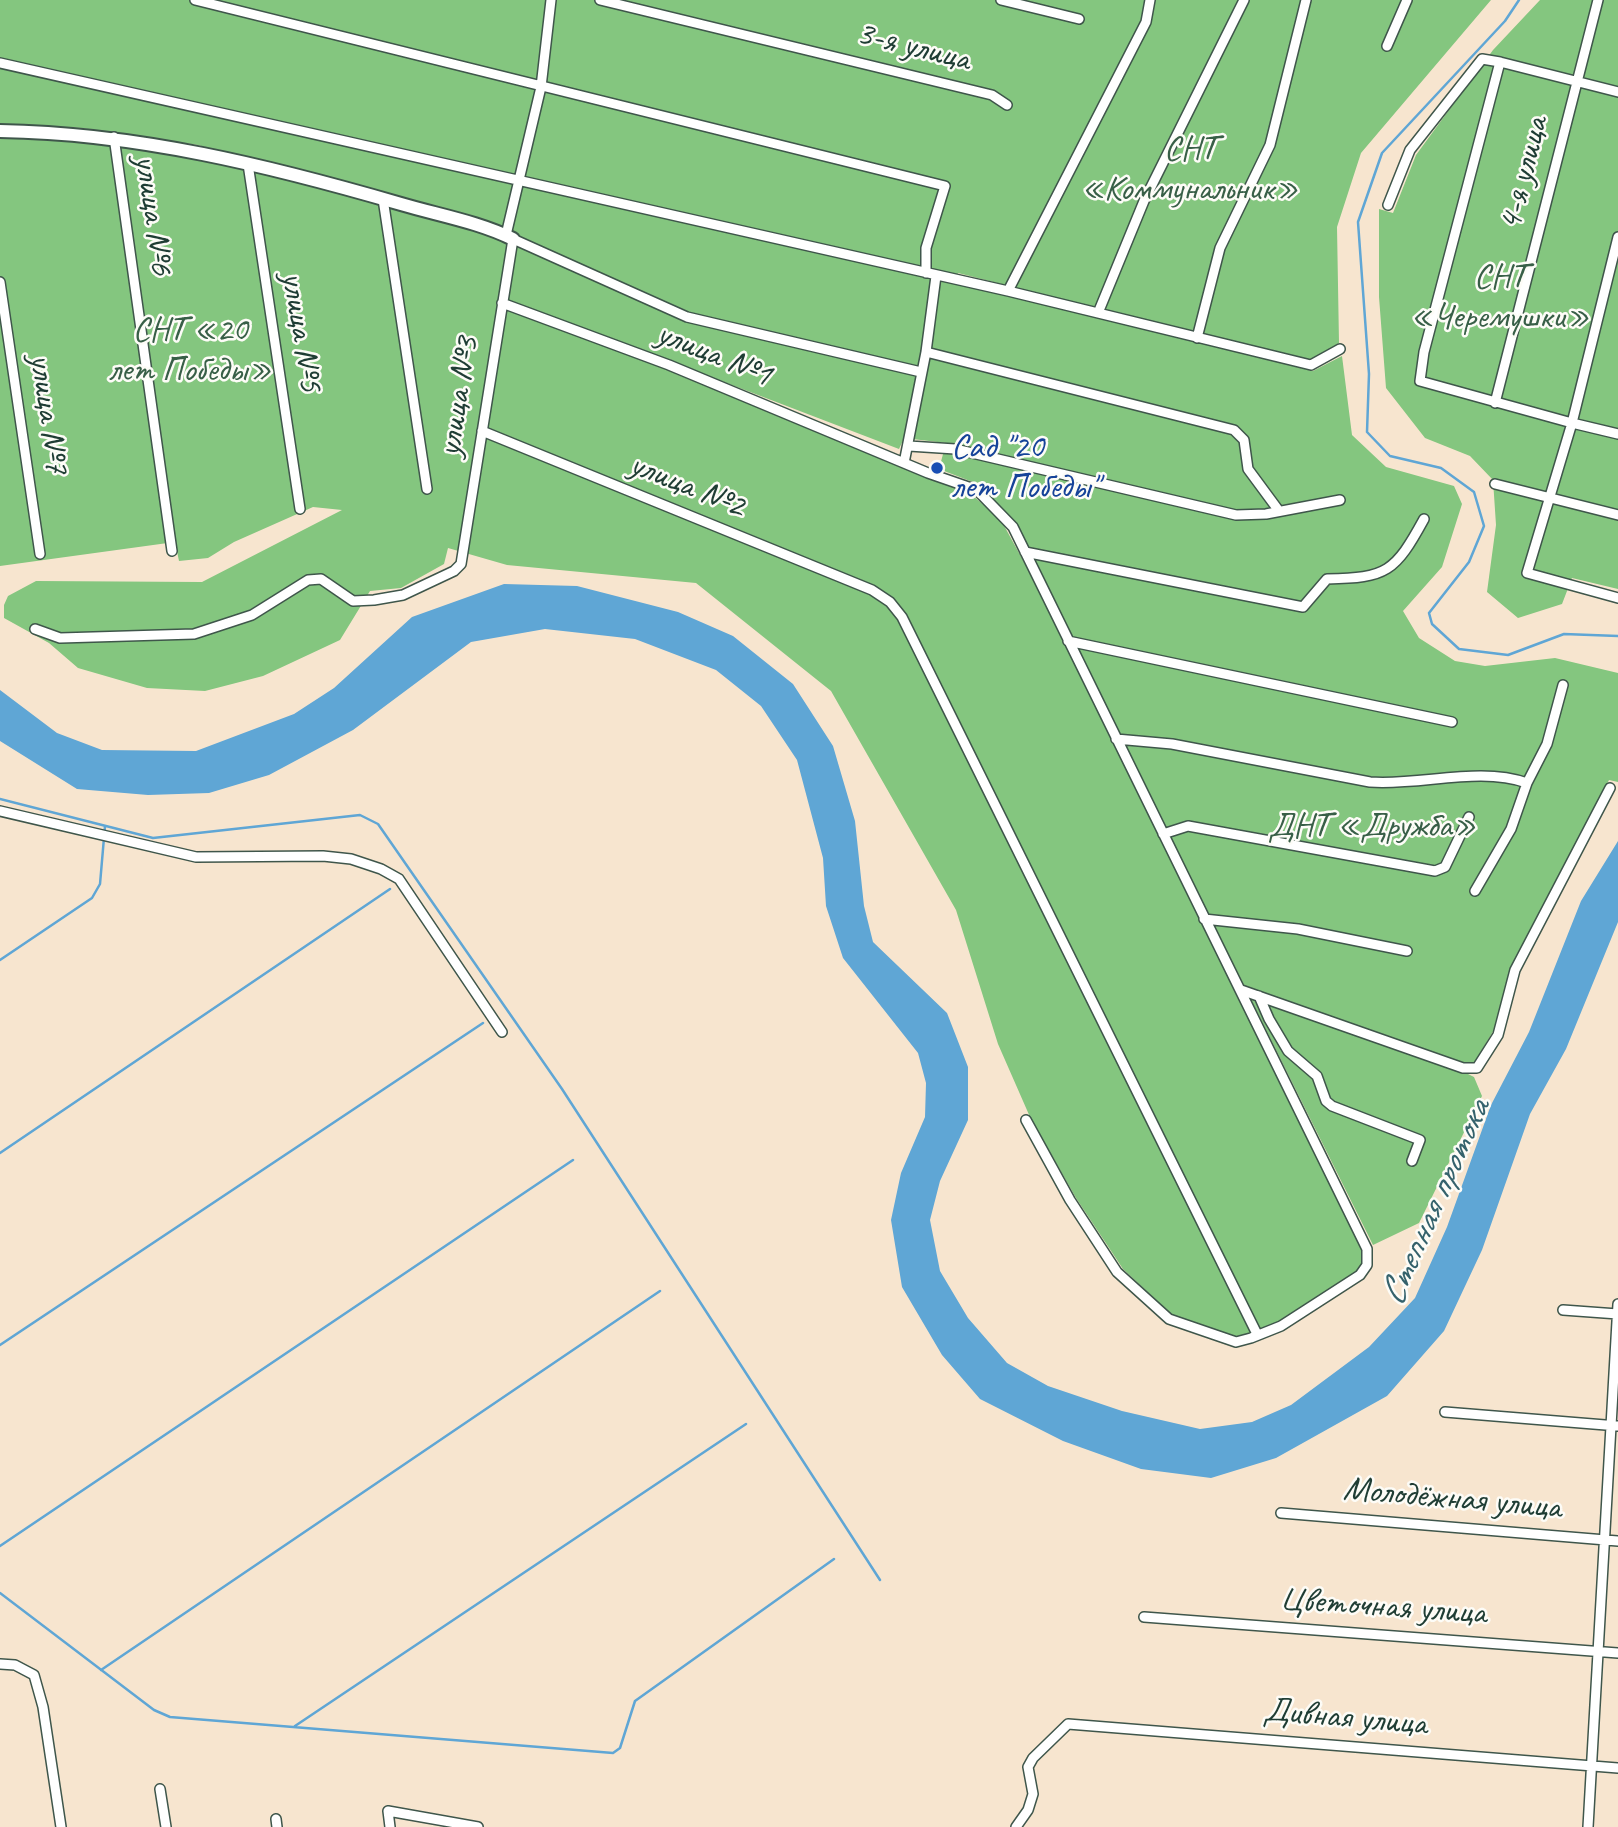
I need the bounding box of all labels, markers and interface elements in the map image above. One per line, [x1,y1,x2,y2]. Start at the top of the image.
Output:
street label: 3-я улица [852,13,974,81]
street label: 4-я улица [1490,113,1558,235]
park label: СНТ «Коммунальник» [1082,129,1298,211]
street label: улица №6 [124,153,182,277]
park label: СНТ «Черемушки» [1411,257,1589,339]
street label: улица №5 [271,269,331,395]
park label: СНТ «20 лет Победы» [108,310,272,392]
street label: улица №1 [650,313,778,397]
street label: улица №3 [429,334,489,460]
street label: улица №7 [19,352,77,476]
place label: Сад "20 лет Победы" [951,427,1098,509]
street label: улица №2 [623,444,751,528]
marker: Сад "20 лет Победы" [929,460,945,476]
park label: ДНТ «Дружба» [1268,806,1476,848]
water label: Степная протока [1371,1094,1501,1312]
street label: Молодёжная улица [1341,1469,1563,1529]
street label: Цветочная улица [1278,1579,1488,1635]
street label: Дивная улица [1262,1690,1428,1746]

